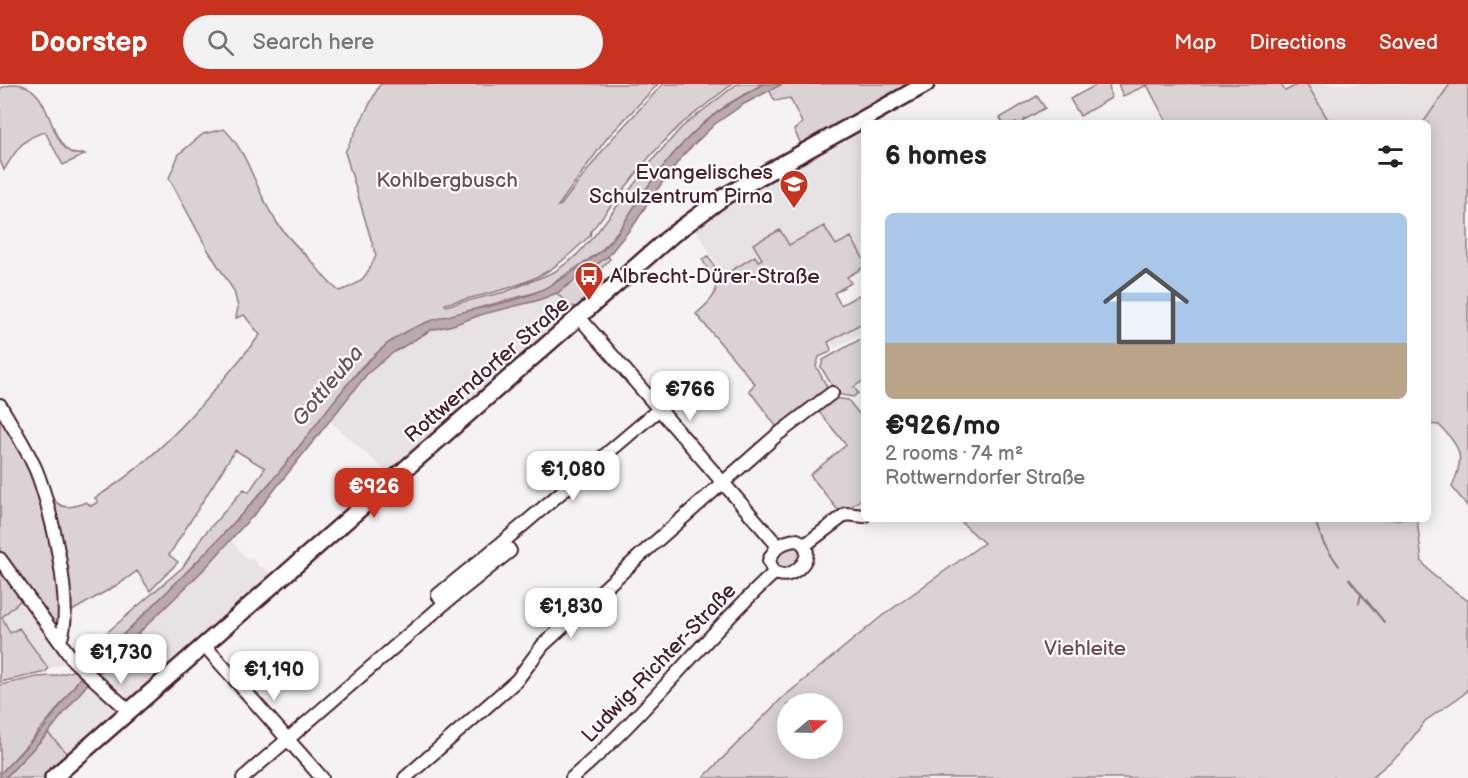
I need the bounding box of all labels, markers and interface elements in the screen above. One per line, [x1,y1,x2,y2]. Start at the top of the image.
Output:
search box [183,15,603,69]
text: Doorstep [30,26,147,59]
icon: search [204,26,237,59]
text: Search here [252,29,374,56]
text: Map [1174,30,1217,55]
text: Directions [1250,30,1346,55]
text: Saved [1379,30,1438,55]
icon: filters [1374,140,1407,173]
text: 6 homes [885,141,987,172]
place label: Evangelisches Schulzentrum Pirna [589,160,773,209]
park label: Kohlbergbusch [376,168,518,193]
school or university icon: Evangelisches Schulzentrum Pirna [778,168,810,210]
icon: home [1092,252,1200,360]
bus stop icon: Albrecht-Dürer-Straße [573,260,605,302]
place label: Albrecht-Dürer-Straße [610,264,820,289]
street label: Rottwerndorfer Straße [399,292,575,448]
water label: Gottleuba [286,340,370,432]
pin: €766 [654,371,726,422]
text: €766 [665,378,715,402]
text: €926/mo [885,411,1000,442]
text: 2 rooms · 74 m² [885,442,1023,466]
pin: €1,080 [524,451,622,502]
text: €1,080 [541,458,605,482]
text: Rottwerndorfer Straße [885,466,1085,490]
pin: €926 [338,468,410,519]
text: €926 [349,475,399,499]
street label: Ludwig-Richter-Straße [576,578,742,748]
pin: €1,830 [522,588,620,639]
text: €1,830 [539,595,603,619]
pin: €1,730 [72,634,170,685]
park label: Viehleite [1044,636,1126,661]
text: €1,730 [89,641,153,665]
pin: €1,190 [225,651,323,702]
text: €1,190 [244,658,304,682]
north arrow [777,693,843,759]
map controls [777,693,843,759]

